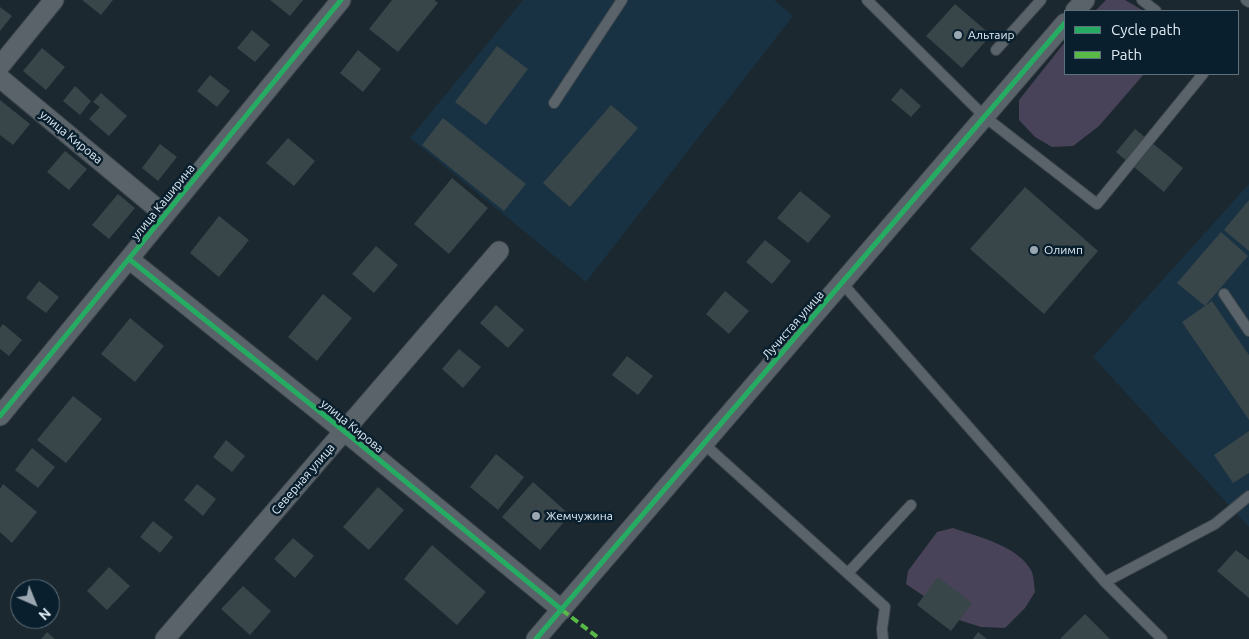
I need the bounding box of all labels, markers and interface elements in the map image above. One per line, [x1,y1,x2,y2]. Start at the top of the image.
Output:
legend [1064,10,1239,75]
text: Cycle path [1111,21,1181,38]
place label: Альтаир [968,28,1014,42]
marker: Альтаир [952,29,964,41]
text: Path [1111,46,1142,63]
street label: улица Кирова [37,107,105,167]
street label: улица Каширина [128,161,198,243]
place label: Олимп [1044,243,1083,257]
marker: Олимп [1028,244,1040,256]
street label: Лучистая улица [759,288,827,362]
street label: улица Кирова [318,396,386,456]
street label: Северная улица [268,441,338,517]
place label: Жемчужина [546,509,613,523]
marker: Жемчужина [530,510,542,522]
north arrow [10,579,60,629]
text: N [35,605,54,623]

